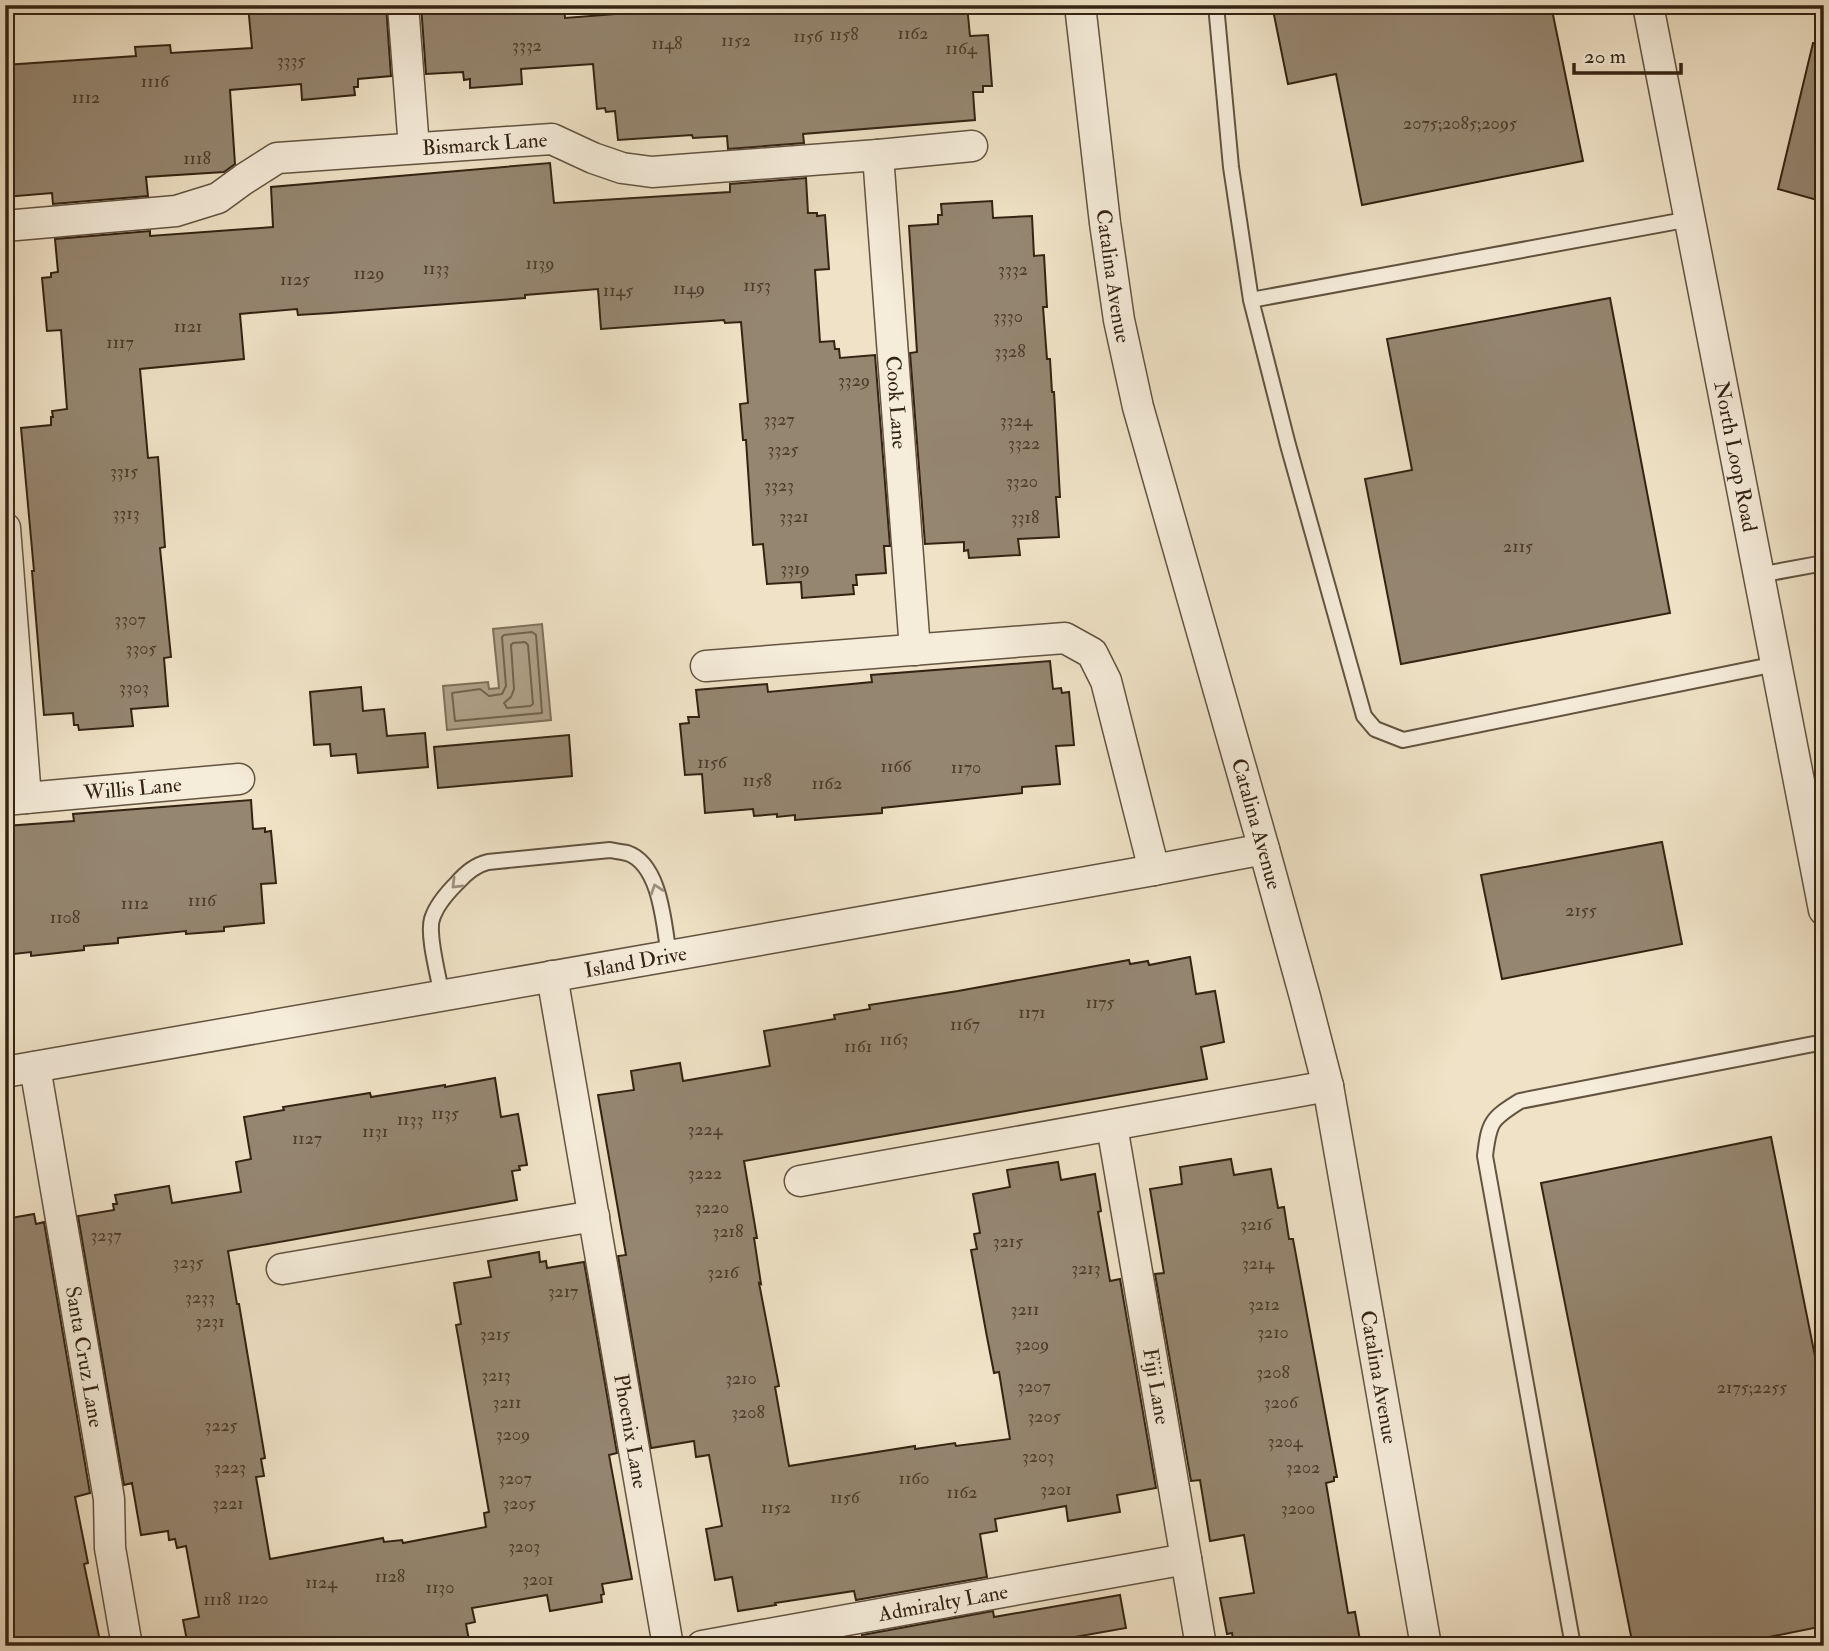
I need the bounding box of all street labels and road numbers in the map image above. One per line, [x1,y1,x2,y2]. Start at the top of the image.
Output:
street label: Bismarck Lane [421,126,548,162]
street label: Catalina Avenue [1089,208,1137,346]
street label: Cook Lane [879,355,913,450]
street label: North Loop Road [1707,379,1763,535]
street label: Catalina Avenue [1225,755,1288,893]
street label: Willis Lane [81,771,183,807]
street label: Island Drive [582,940,689,985]
street label: Santa Cruz Lane [59,1284,110,1430]
street label: Catalina Avenue [1353,1308,1403,1446]
street label: Fiji Lane [1136,1346,1176,1427]
street label: Phoenix Lane [607,1372,654,1491]
street label: Admiralty Lane [875,1578,1010,1628]

